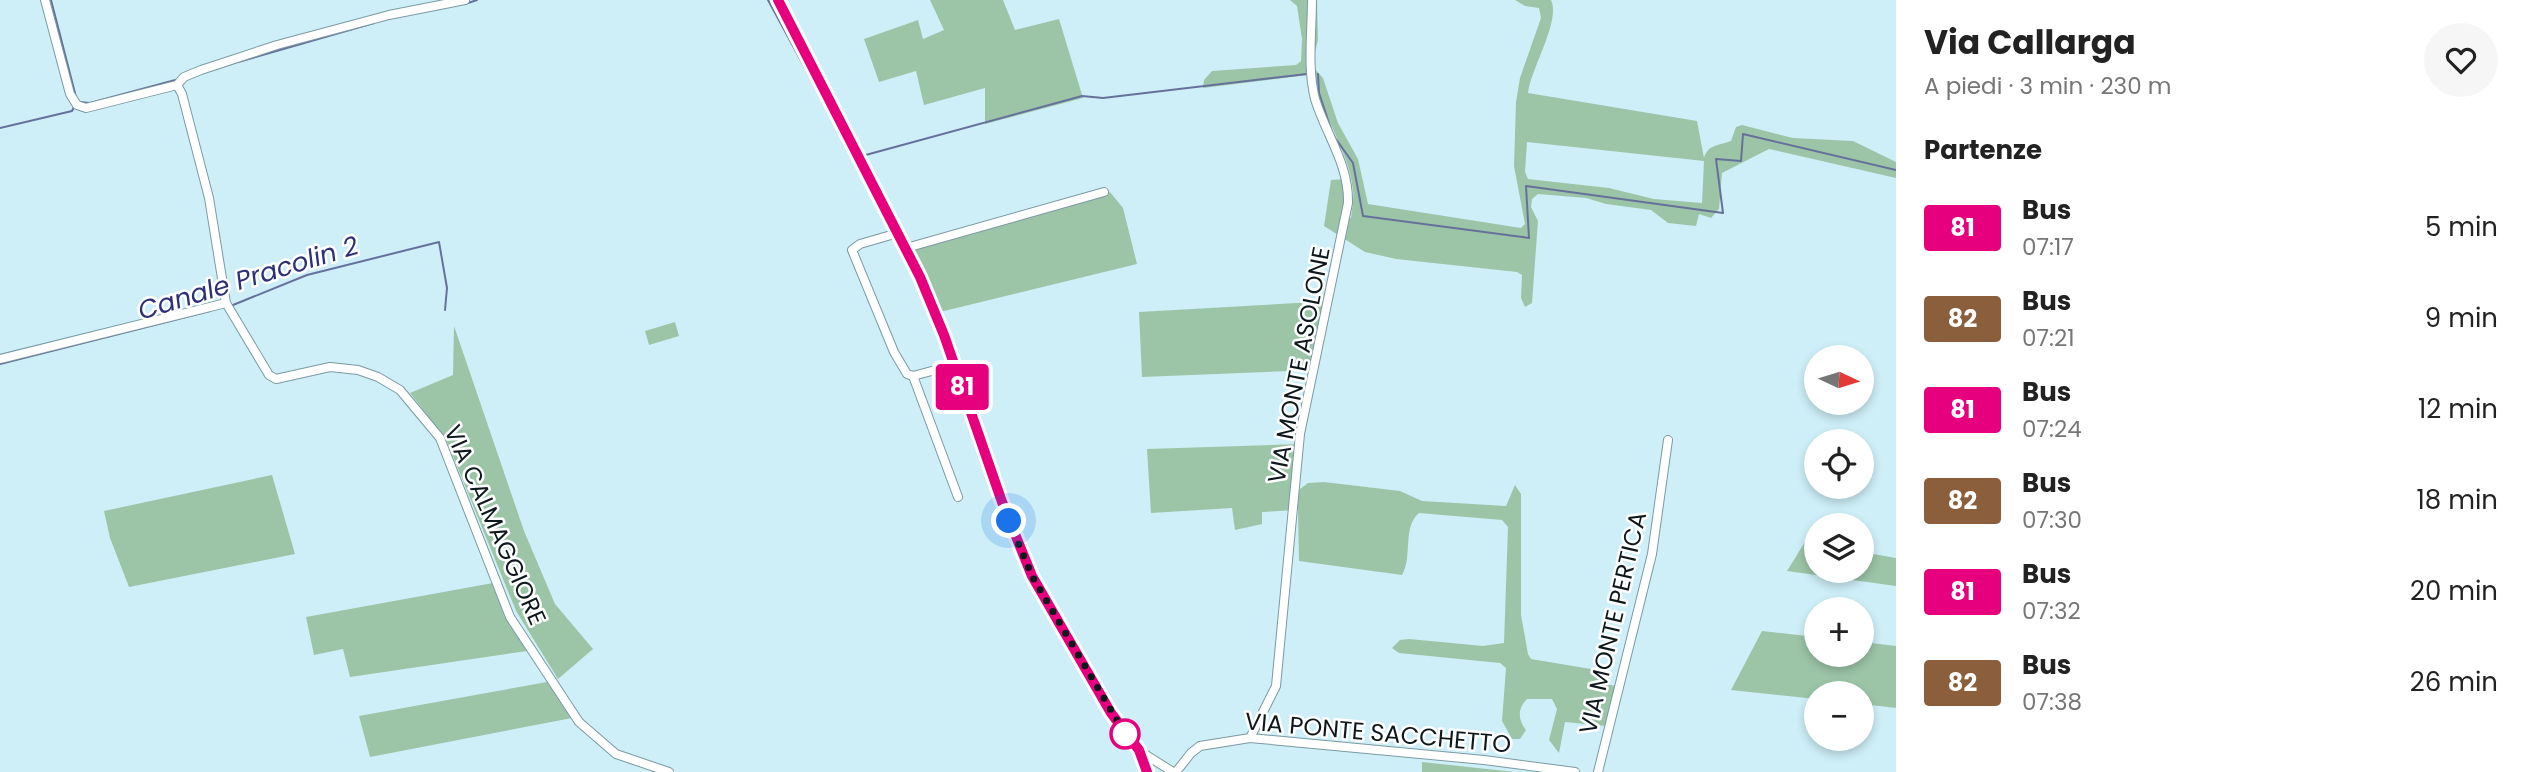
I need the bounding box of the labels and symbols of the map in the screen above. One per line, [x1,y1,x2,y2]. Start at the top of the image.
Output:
water label: Canale Pracolin 2 [133,227,363,329]
street label: VIA MONTE ASOLONE [1259,244,1338,486]
north arrow [1804,345,1874,415]
line badge: 81 [930,364,993,410]
street label: VIA CALMAGGIORE [437,420,554,630]
your location [991,503,1026,538]
street label: VIA MONTE PERTICA [1571,508,1654,737]
street label: VIA PONTE SACCHETTO [1244,704,1513,761]
unlabelled marker [1110,719,1140,749]

